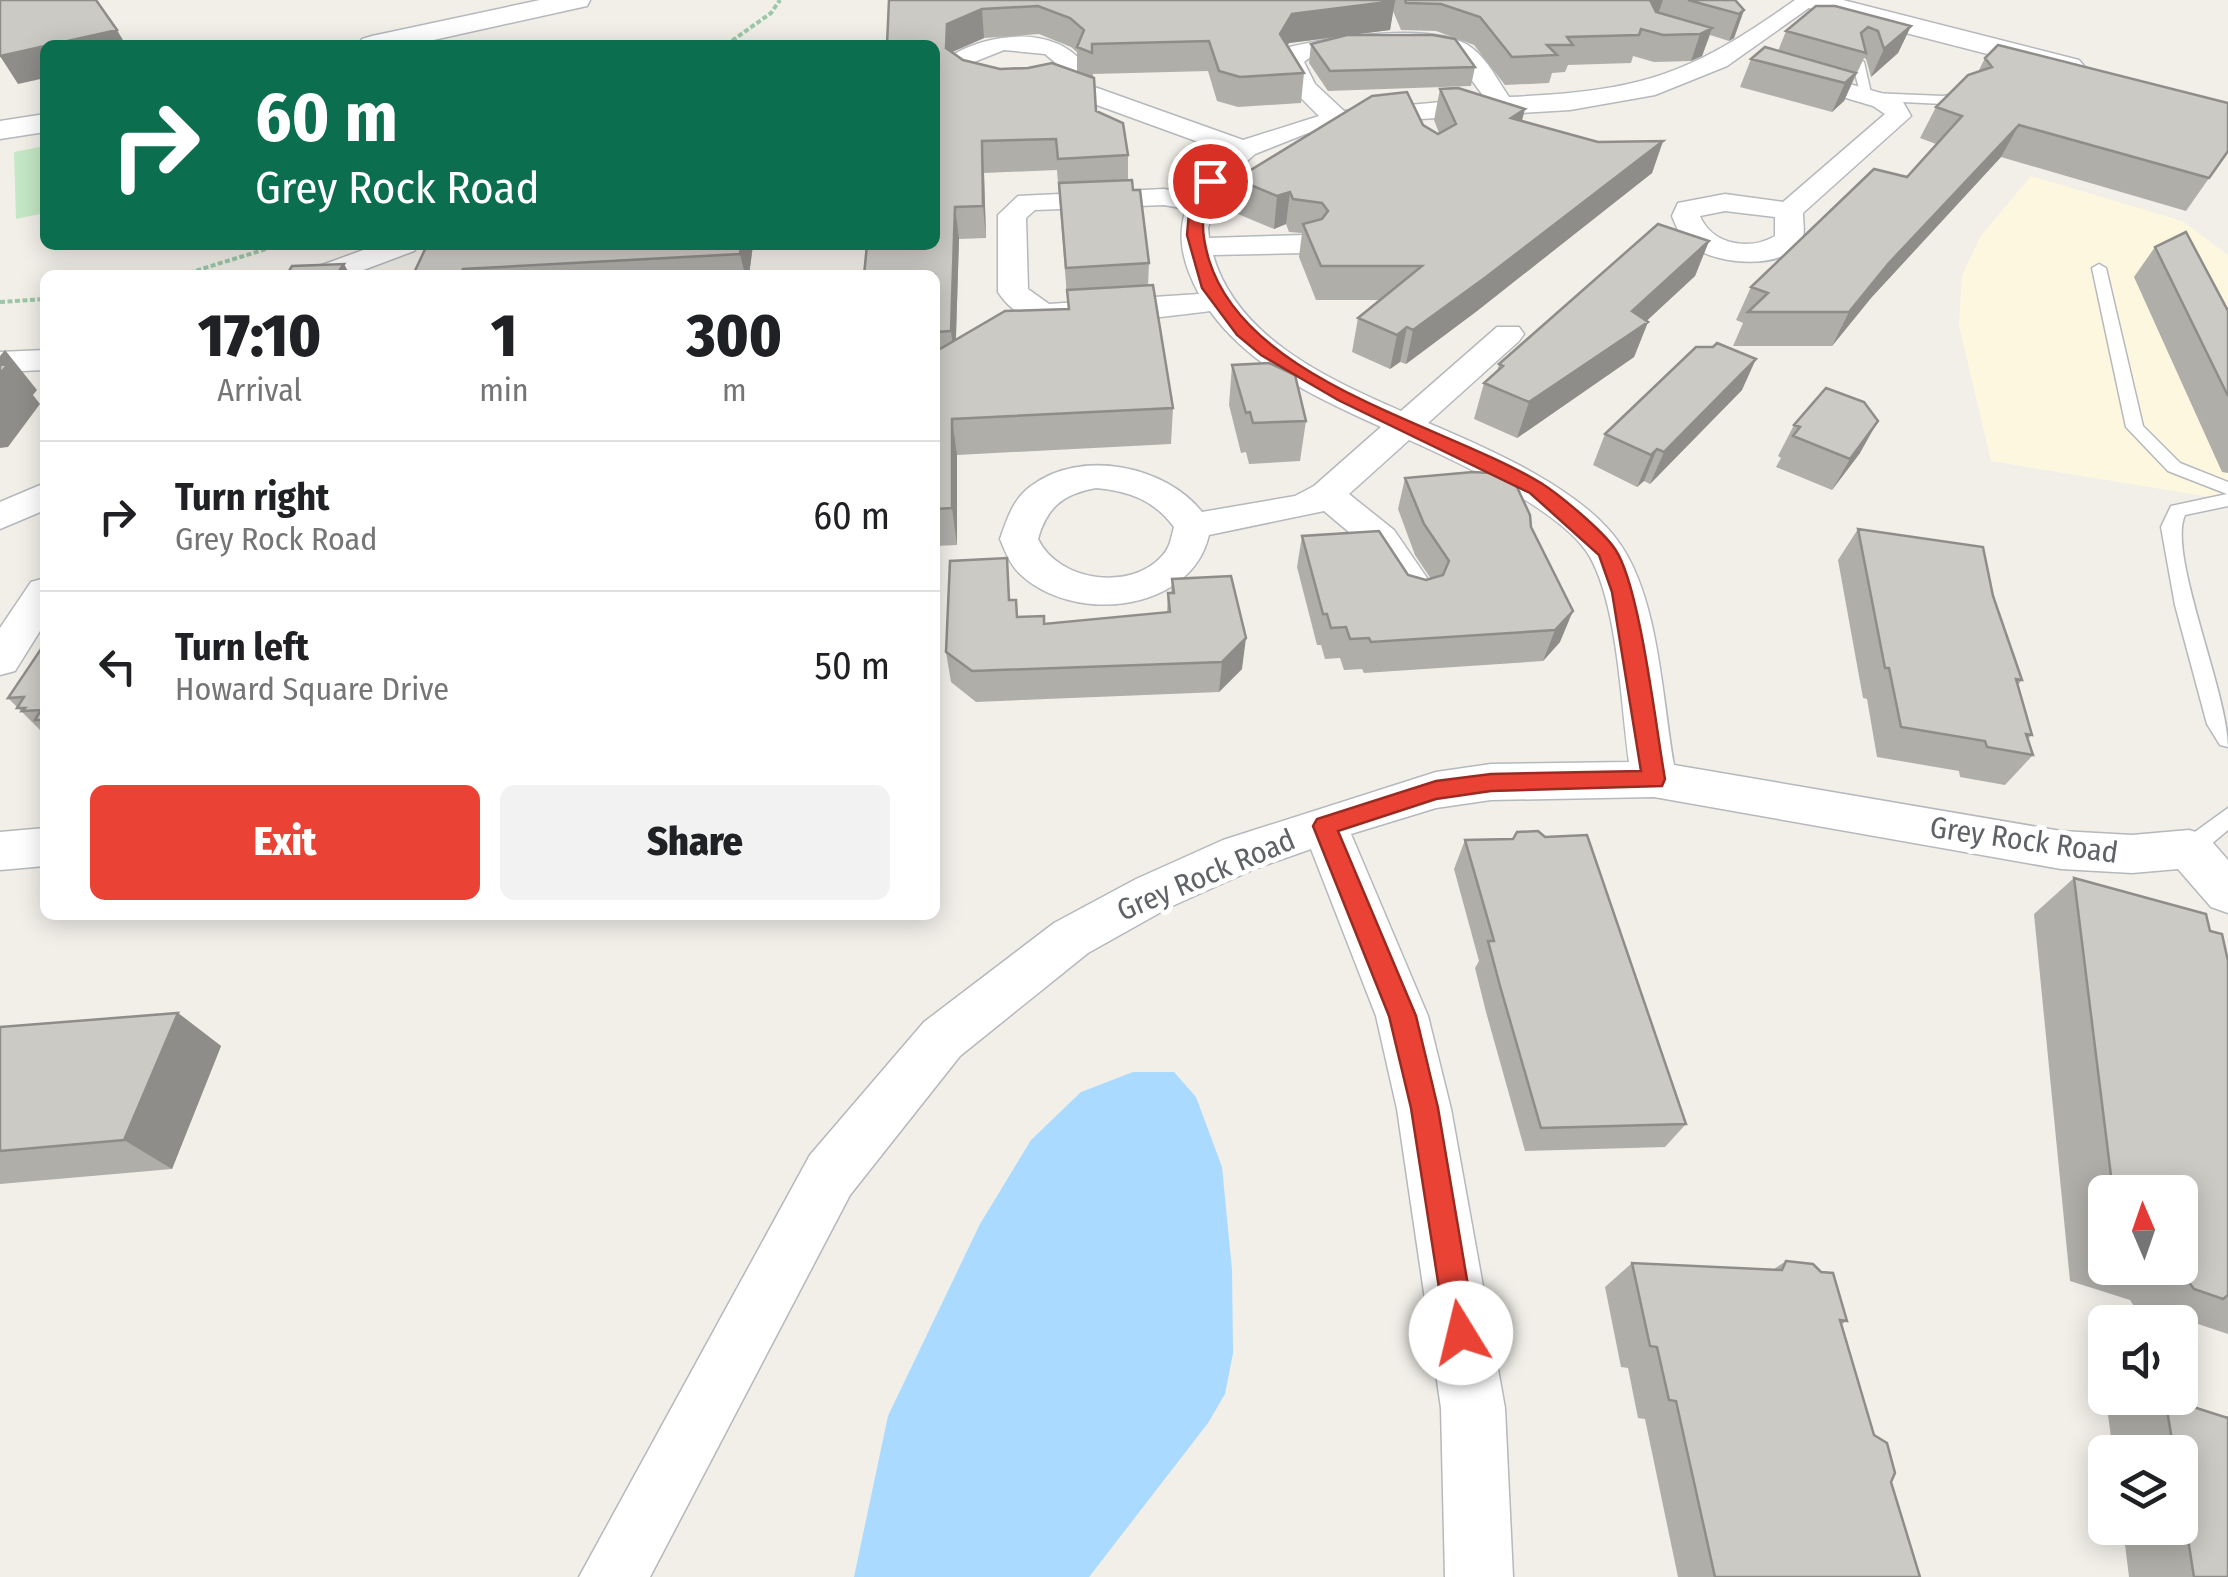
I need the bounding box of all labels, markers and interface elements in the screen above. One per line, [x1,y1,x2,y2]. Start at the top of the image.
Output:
text: 60 m [255,76,398,160]
icon: right [90,80,220,210]
pin [1168,139,1253,224]
icon: arrive [1183,154,1238,209]
text: Grey Rock Road [255,161,540,215]
text: 17:10 [198,300,321,372]
text: 1 [491,300,517,372]
text: 300 [687,300,782,372]
text: Arrival [217,371,302,409]
text: min [479,371,529,409]
text: m [722,371,747,409]
text: Turn right [175,474,329,520]
icon: right [90,489,145,544]
text: 60 m [813,493,890,539]
text: Grey Rock Road [175,520,377,558]
text: Turn left [175,624,309,670]
icon: left [90,639,145,694]
text: 50 m [815,643,890,689]
text: Howard Square Drive [175,670,449,708]
button: Exit [90,785,480,900]
button: Share [500,785,890,900]
street label: Grey Rock Road [1928,809,2120,871]
street label: Grey Rock Road [1112,821,1300,929]
north arrow [2088,1175,2198,1285]
map controls [2088,1175,2198,1545]
position arrow [1409,1281,1513,1385]
button: sound [2088,1305,2198,1415]
button: layers [2088,1435,2198,1545]

